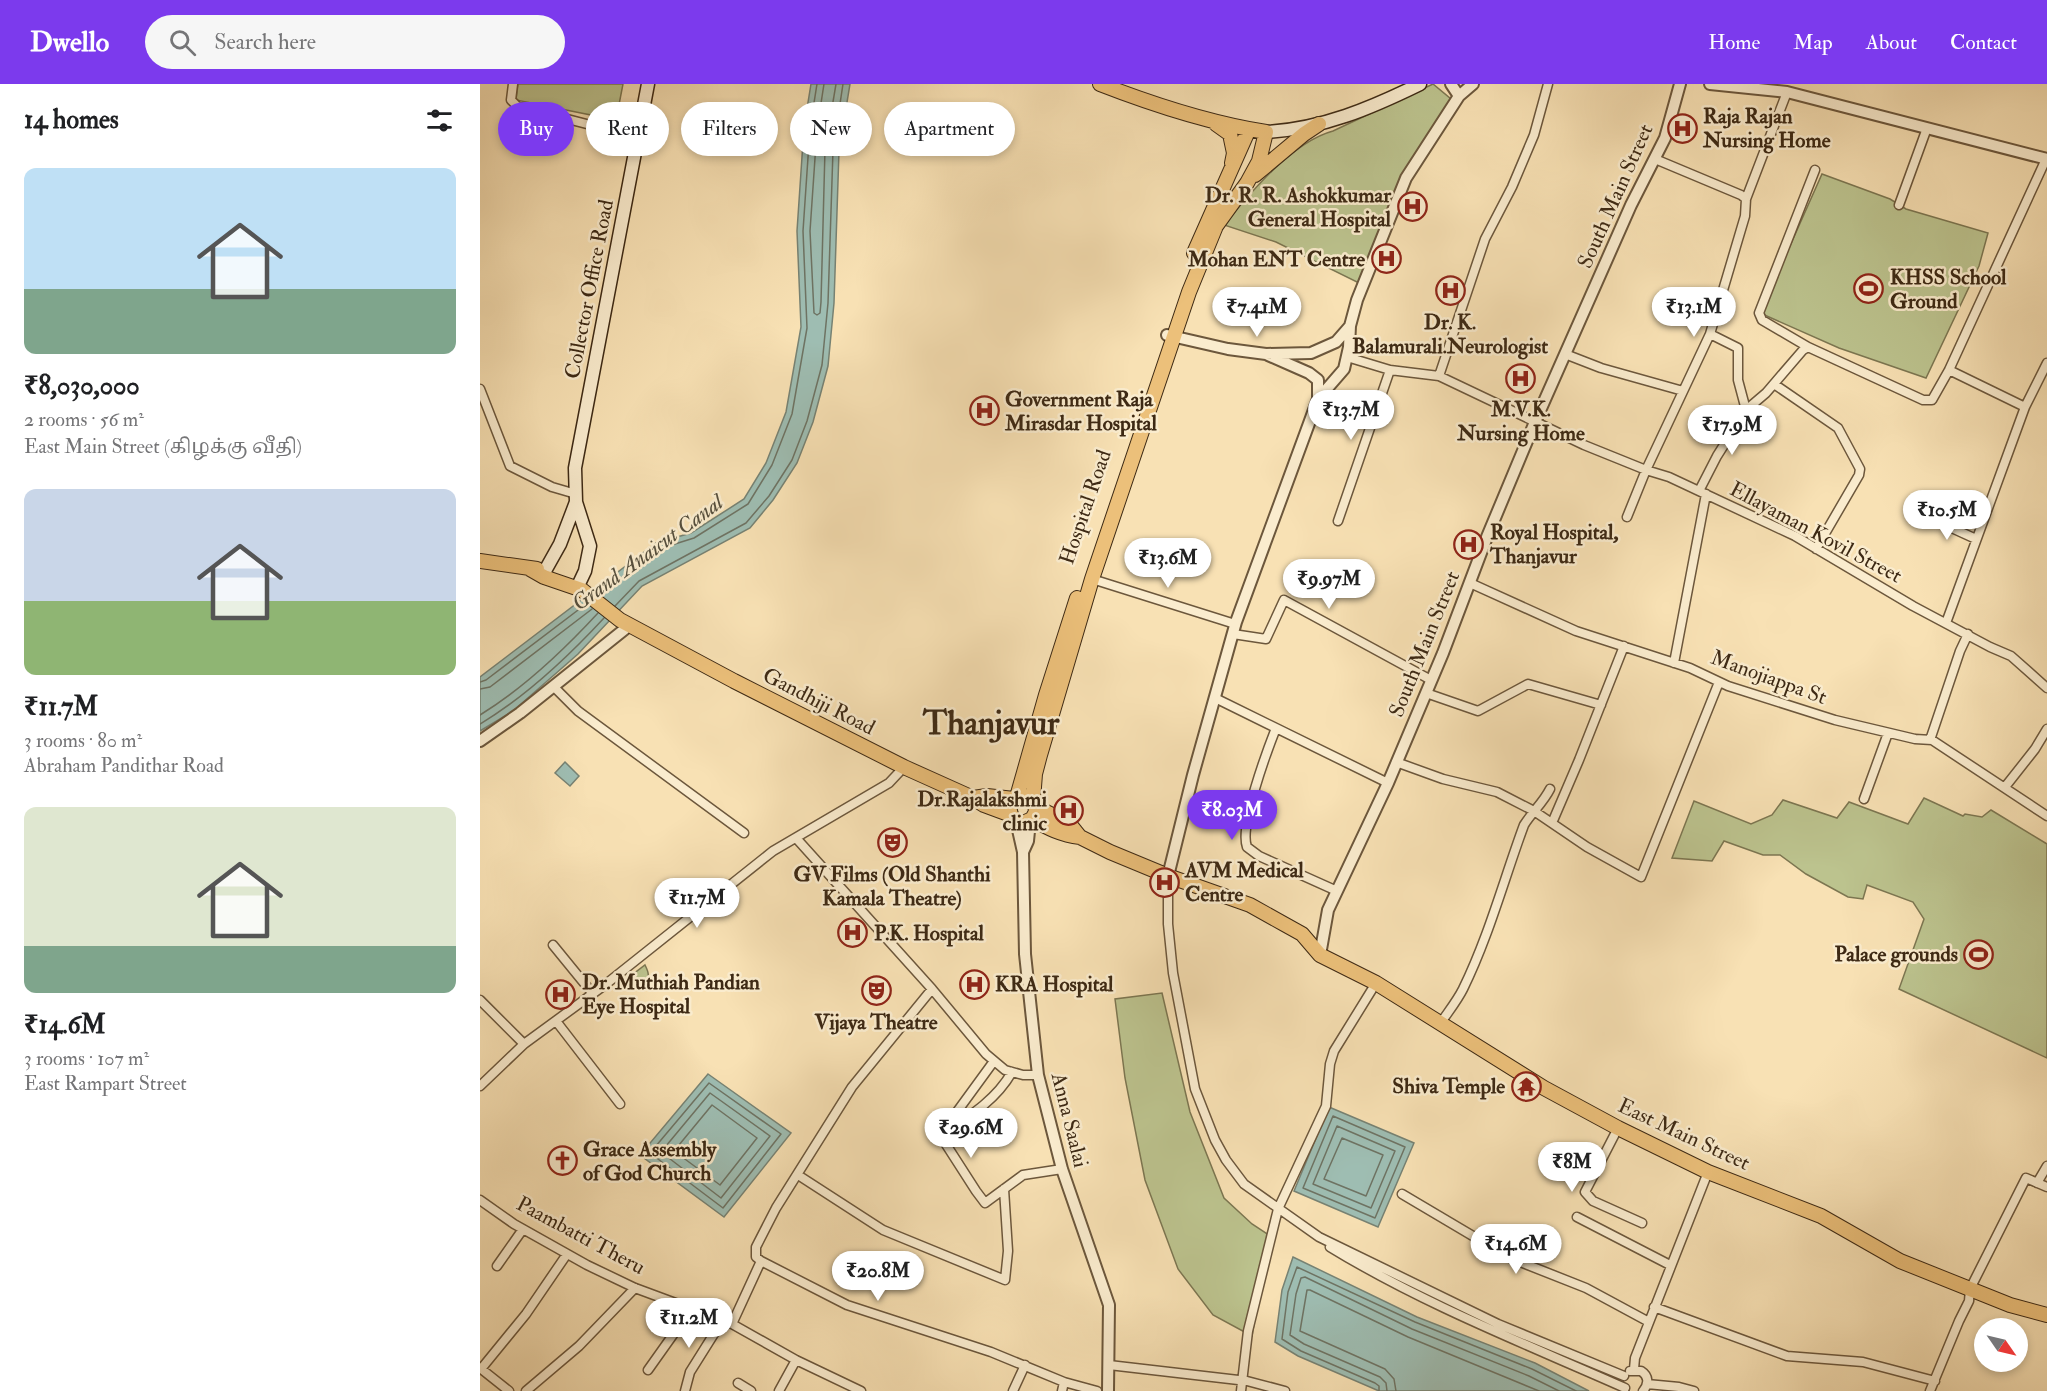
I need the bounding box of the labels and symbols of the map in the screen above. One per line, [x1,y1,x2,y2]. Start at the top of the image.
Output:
place label: Raja Rajan Nursing Home [1702,103,1831,154]
hospital icon: Raja Rajan Nursing Home [1666,112,1698,144]
street label: South Main Street [1572,120,1659,273]
place label: Dr. R. R. Ashokkumar General Hospital [1205,182,1392,233]
hospital icon: Dr. R. R. Ashokkumar General Hospital [1396,191,1428,223]
street label: Collector Office Road [559,197,620,381]
hospital icon: Mohan ENT Centre [1370,243,1402,275]
place label: Mohan ENT Centre [1187,246,1365,273]
place label: KHSS School Ground [1890,264,2007,315]
sports icon: KHSS School Ground [1853,273,1885,305]
hospital icon: Dr. K. Balamurali.Neurologist [1434,275,1466,307]
pin: ₹7.41M [1208,287,1306,338]
pin: ₹13.1M [1645,287,1743,338]
place label: Dr. K. Balamurali.Neurologist [1352,309,1548,360]
hospital icon: M.V.K. Nursing Home [1505,362,1537,394]
place label: Government Raja Mirasdar Hospital [1004,386,1157,437]
pin: ₹13.7M [1302,390,1400,441]
hospital icon: Government Raja Mirasdar Hospital [968,395,1000,427]
place label: M.V.K. Nursing Home [1456,396,1585,447]
pin: ₹17.9M [1683,405,1781,456]
street label: Hospital Road [1053,446,1118,568]
street label: Ellayaman Kovil Street [1725,476,1907,589]
water label: Grand Anaicut Canal [566,487,730,617]
pin: ₹10.5M [1898,490,1996,541]
place label: Royal Hospital, Thanjavur [1489,519,1618,570]
hospital icon: Royal Hospital, Thanjavur [1453,528,1485,560]
pin: ₹13.6M [1119,538,1217,589]
pin: ₹9.97M [1280,559,1378,610]
street label: South Main Street [1383,567,1466,721]
street label: Manojiappa St [1707,644,1831,711]
street label: Gandhiji Road [758,662,880,742]
district label: Thanjavur [922,703,1060,744]
place label: Dr.Rajalakshmi clinic [917,786,1048,837]
pin: ₹8.03M [1183,790,1281,841]
hospital icon: Dr.Rajalakshmi clinic [1052,795,1084,827]
theatre icon: GV Films (Old Shanthi Kamala Theatre) [876,827,908,859]
place label: AVM Medical Centre [1184,857,1304,908]
place label: GV Films (Old Shanthi Kamala Theatre) [793,861,991,912]
hospital icon: AVM Medical Centre [1148,866,1180,898]
pin: ₹11.7M [648,878,746,929]
hospital icon: P.K. Hospital [837,917,869,949]
place label: P.K. Hospital [874,920,985,947]
sports icon: Palace grounds [1963,938,1995,970]
place label: Palace grounds [1835,941,1958,968]
hospital icon: KRA Hospital [958,968,990,1000]
place label: Dr. Muthiah Pandian Eye Hospital [582,969,760,1020]
place label: KRA Hospital [995,971,1114,998]
theatre icon: Vijaya Theatre [860,975,892,1007]
hospital icon: Dr. Muthiah Pandian Eye Hospital [545,978,577,1010]
place label: Vijaya Theatre [813,1009,938,1036]
street label: Anna Saalai [1044,1069,1094,1171]
temple icon: Shiva Temple [1510,1070,1542,1102]
place label: Shiva Temple [1392,1073,1505,1100]
street label: East Main Street [1614,1092,1754,1177]
pin: ₹29.6M [922,1108,1020,1159]
place label: Grace Assembly of God Church [583,1136,717,1187]
pin: ₹8M [1543,1142,1601,1193]
church icon: Grace Assembly of God Church [546,1145,578,1177]
street label: Paambatti Theru [512,1190,650,1281]
pin: ₹14.6M [1467,1224,1565,1275]
pin: ₹20.8M [829,1251,927,1302]
pin: ₹11.2M [640,1298,738,1349]
north arrow [1974,1318,2028,1372]

